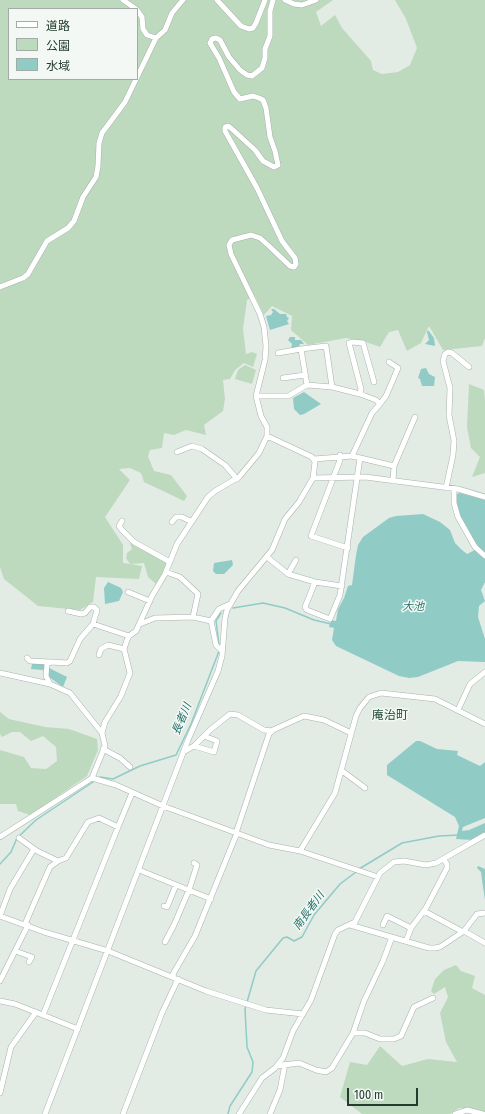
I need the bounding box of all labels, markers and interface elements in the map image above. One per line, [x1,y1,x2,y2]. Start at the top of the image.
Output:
legend [8,8,138,80]
text: 道路 [46,19,70,33]
text: 公園 [46,39,70,53]
text: 水域 [46,59,70,73]
water label: 大池 [402,600,424,614]
water label: 長者川 [169,701,195,737]
district label: 庵治町 [372,709,408,723]
water label: 南長者川 [291,889,327,933]
scale bar [349,1080,420,1106]
text: 100 m [354,1088,383,1102]

